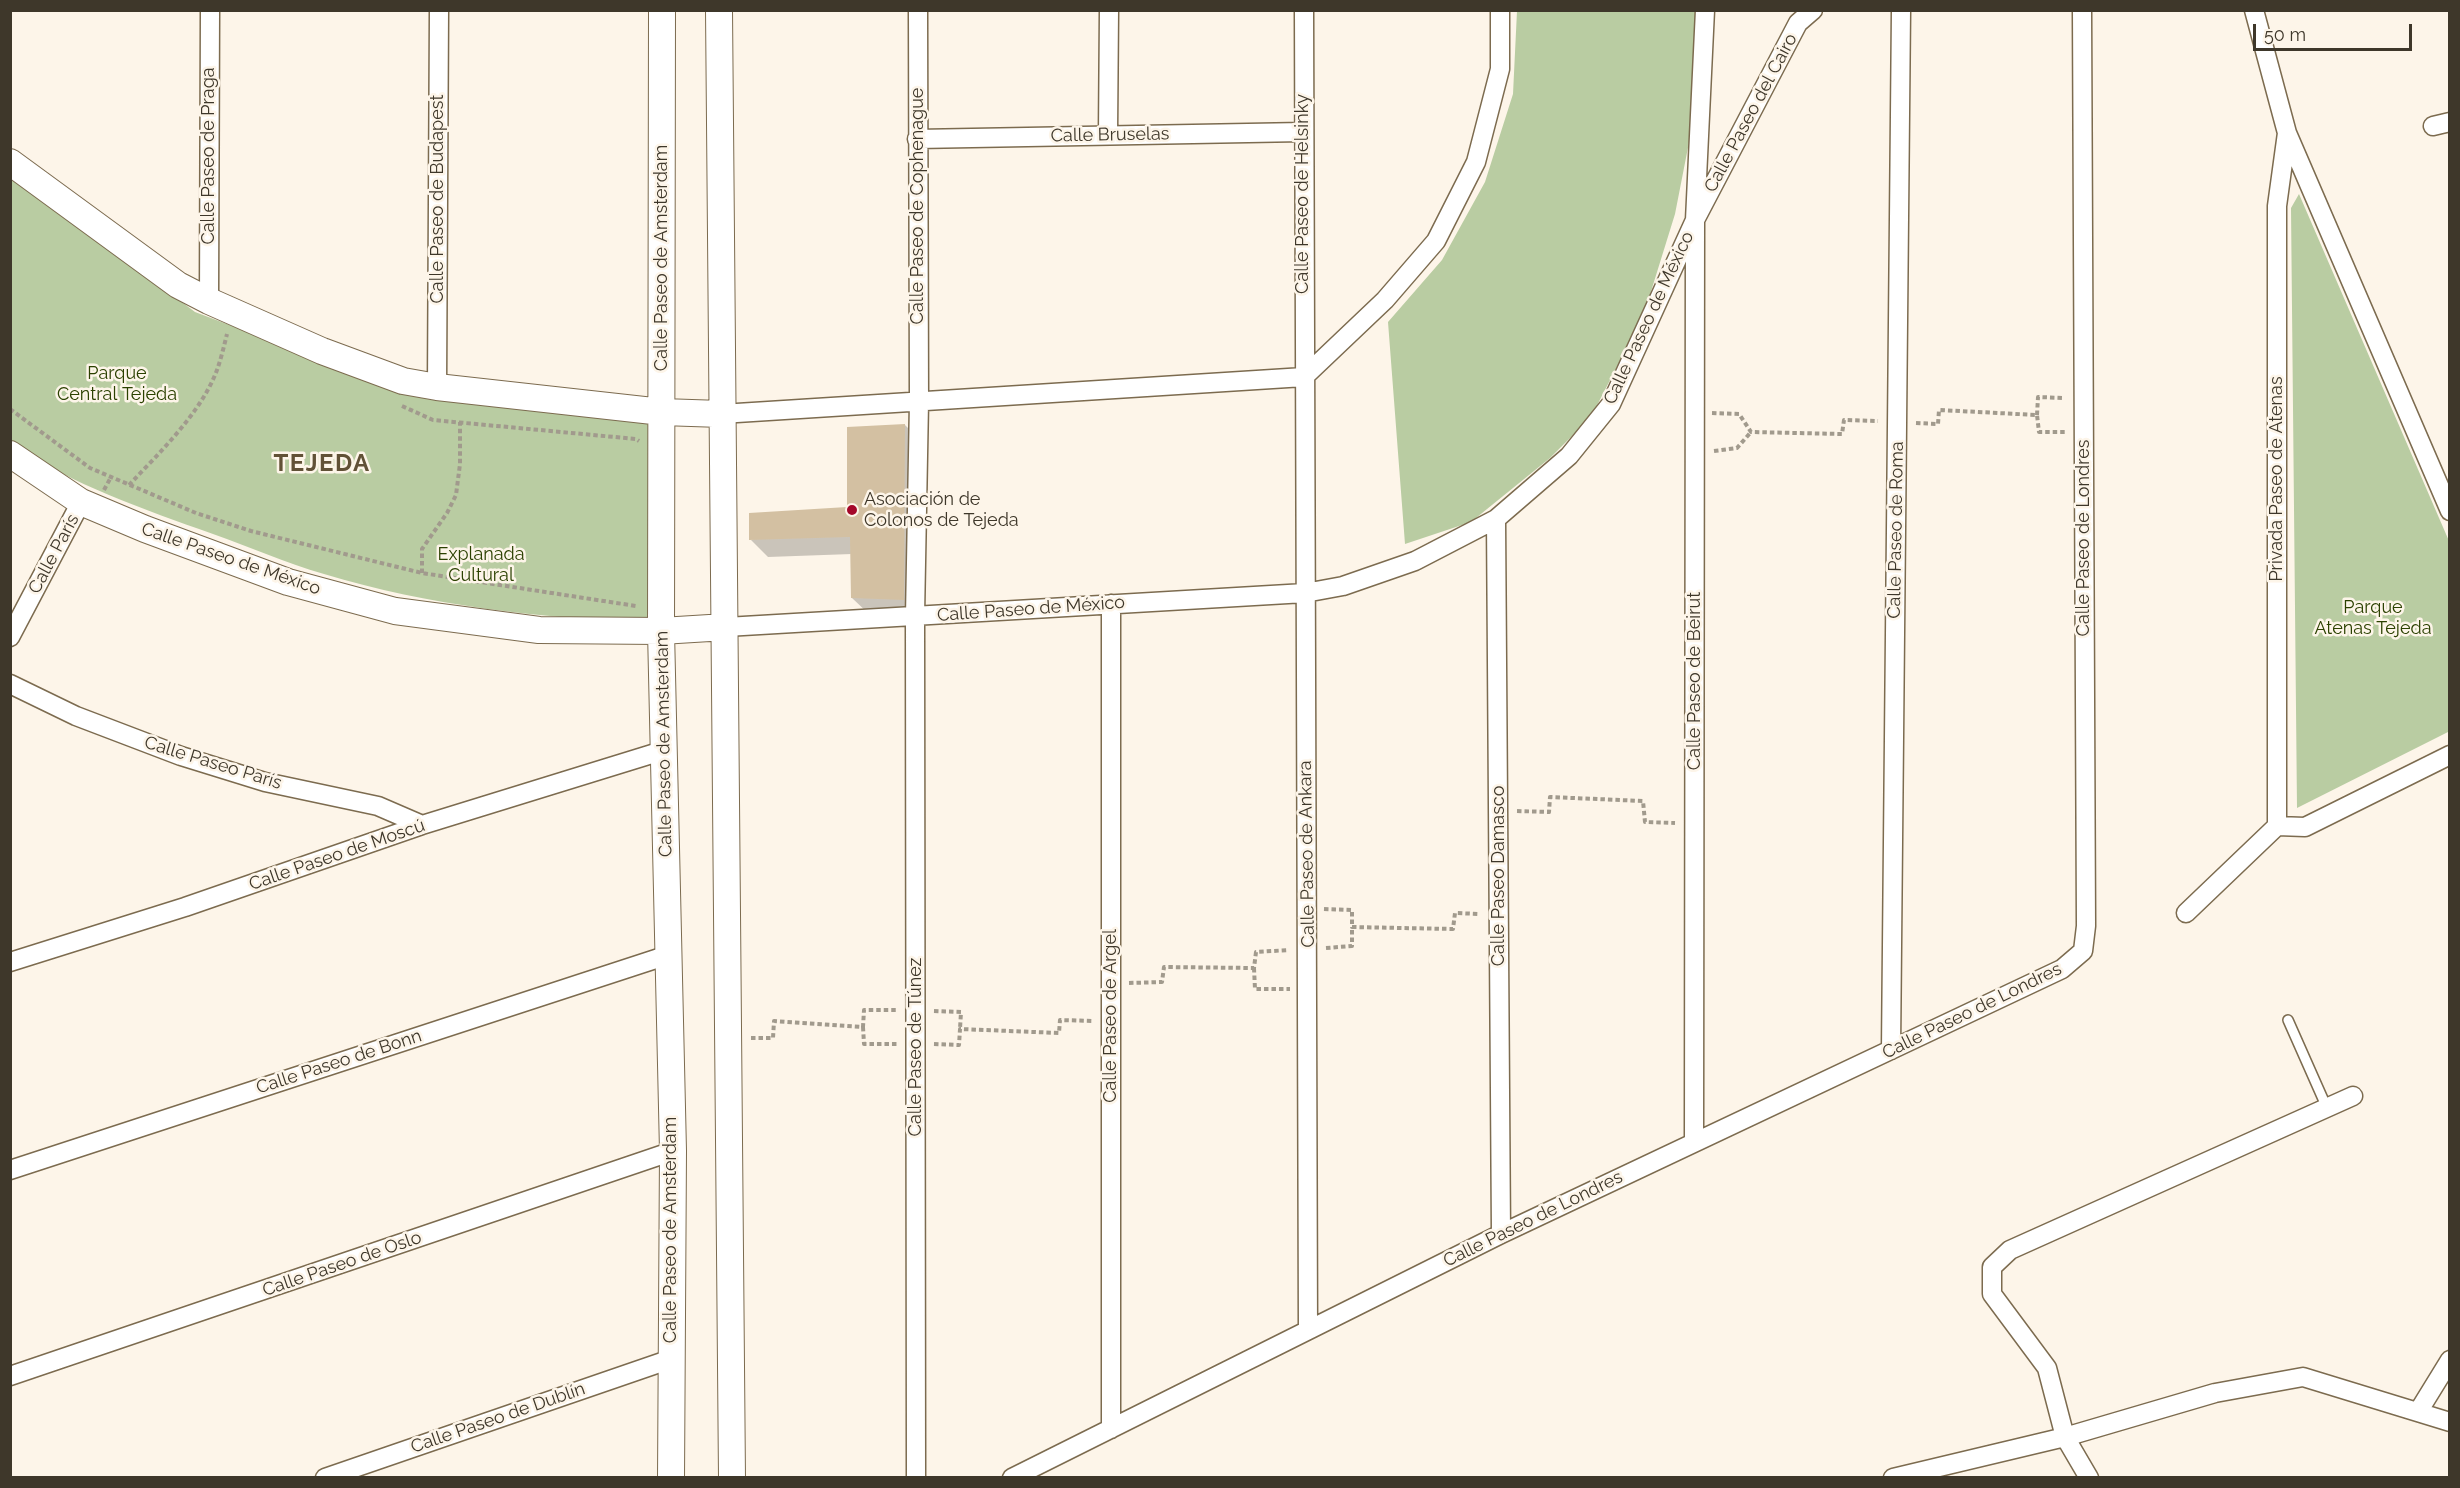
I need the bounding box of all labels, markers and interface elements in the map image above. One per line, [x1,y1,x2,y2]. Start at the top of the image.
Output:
scale bar [2256,12,2415,50]
text: 50 m [2264,24,2306,45]
street label: Calle Paseo del Cairo [1700,30,1802,196]
street label: Calle Paseo de Praga [198,67,220,245]
street label: Calle Paseo de Cophenague [907,88,929,324]
street label: Calle Paseo de Budapest [427,94,449,304]
street label: Calle Paseo de Helsinky [1292,94,1314,294]
street label: Calle Bruselas [1050,123,1170,147]
street label: Calle Paseo de Amsterdam [651,145,673,371]
street label: Calle Paseo de México [1599,228,1699,408]
park label: Parque Central Tejeda [57,363,177,406]
street label: Privada Paseo de Atenas [2266,376,2288,582]
street label: Calle Paseo de Londres [2073,440,2095,636]
street label: Calle Paseo de Roma [1884,441,1908,619]
district label: TEJEDA [273,450,371,478]
place label: Asociación de Colonos de Tejeda [864,489,1019,532]
marker: Asociación de Colonos de Tejeda [845,503,859,517]
street label: Calle París [24,511,84,597]
street label: Calle Paseo de México [138,518,324,600]
park label: Explanada Cultural [437,544,525,586]
street label: Calle Paseo de México [936,592,1126,626]
street label: Calle Paseo de Beirut [1684,592,1706,770]
park label: Parque Atenas Tejeda [2315,597,2431,640]
street label: Calle Paseo de Amsterdam [651,631,677,857]
street label: Calle Paseo París [142,732,284,794]
street label: Calle Paseo de Ankara [1295,760,1319,948]
street label: Calle Paseo Damasco [1488,786,1510,966]
street label: Calle Paseo de Moscú [246,815,428,895]
street label: Calle Paseo de Argel [1100,929,1122,1103]
street label: Calle Paseo de Túnez [905,958,927,1136]
street label: Calle Paseo de Londres [1879,958,2065,1064]
street label: Calle Paseo de Bonn [254,1025,424,1099]
street label: Calle Paseo de Amsterdam [660,1117,682,1343]
street label: Calle Paseo de Londres [1440,1166,1626,1272]
street label: Calle Paseo de Oslo [260,1227,424,1301]
street label: Calle Paseo de Dublín [408,1378,588,1458]

